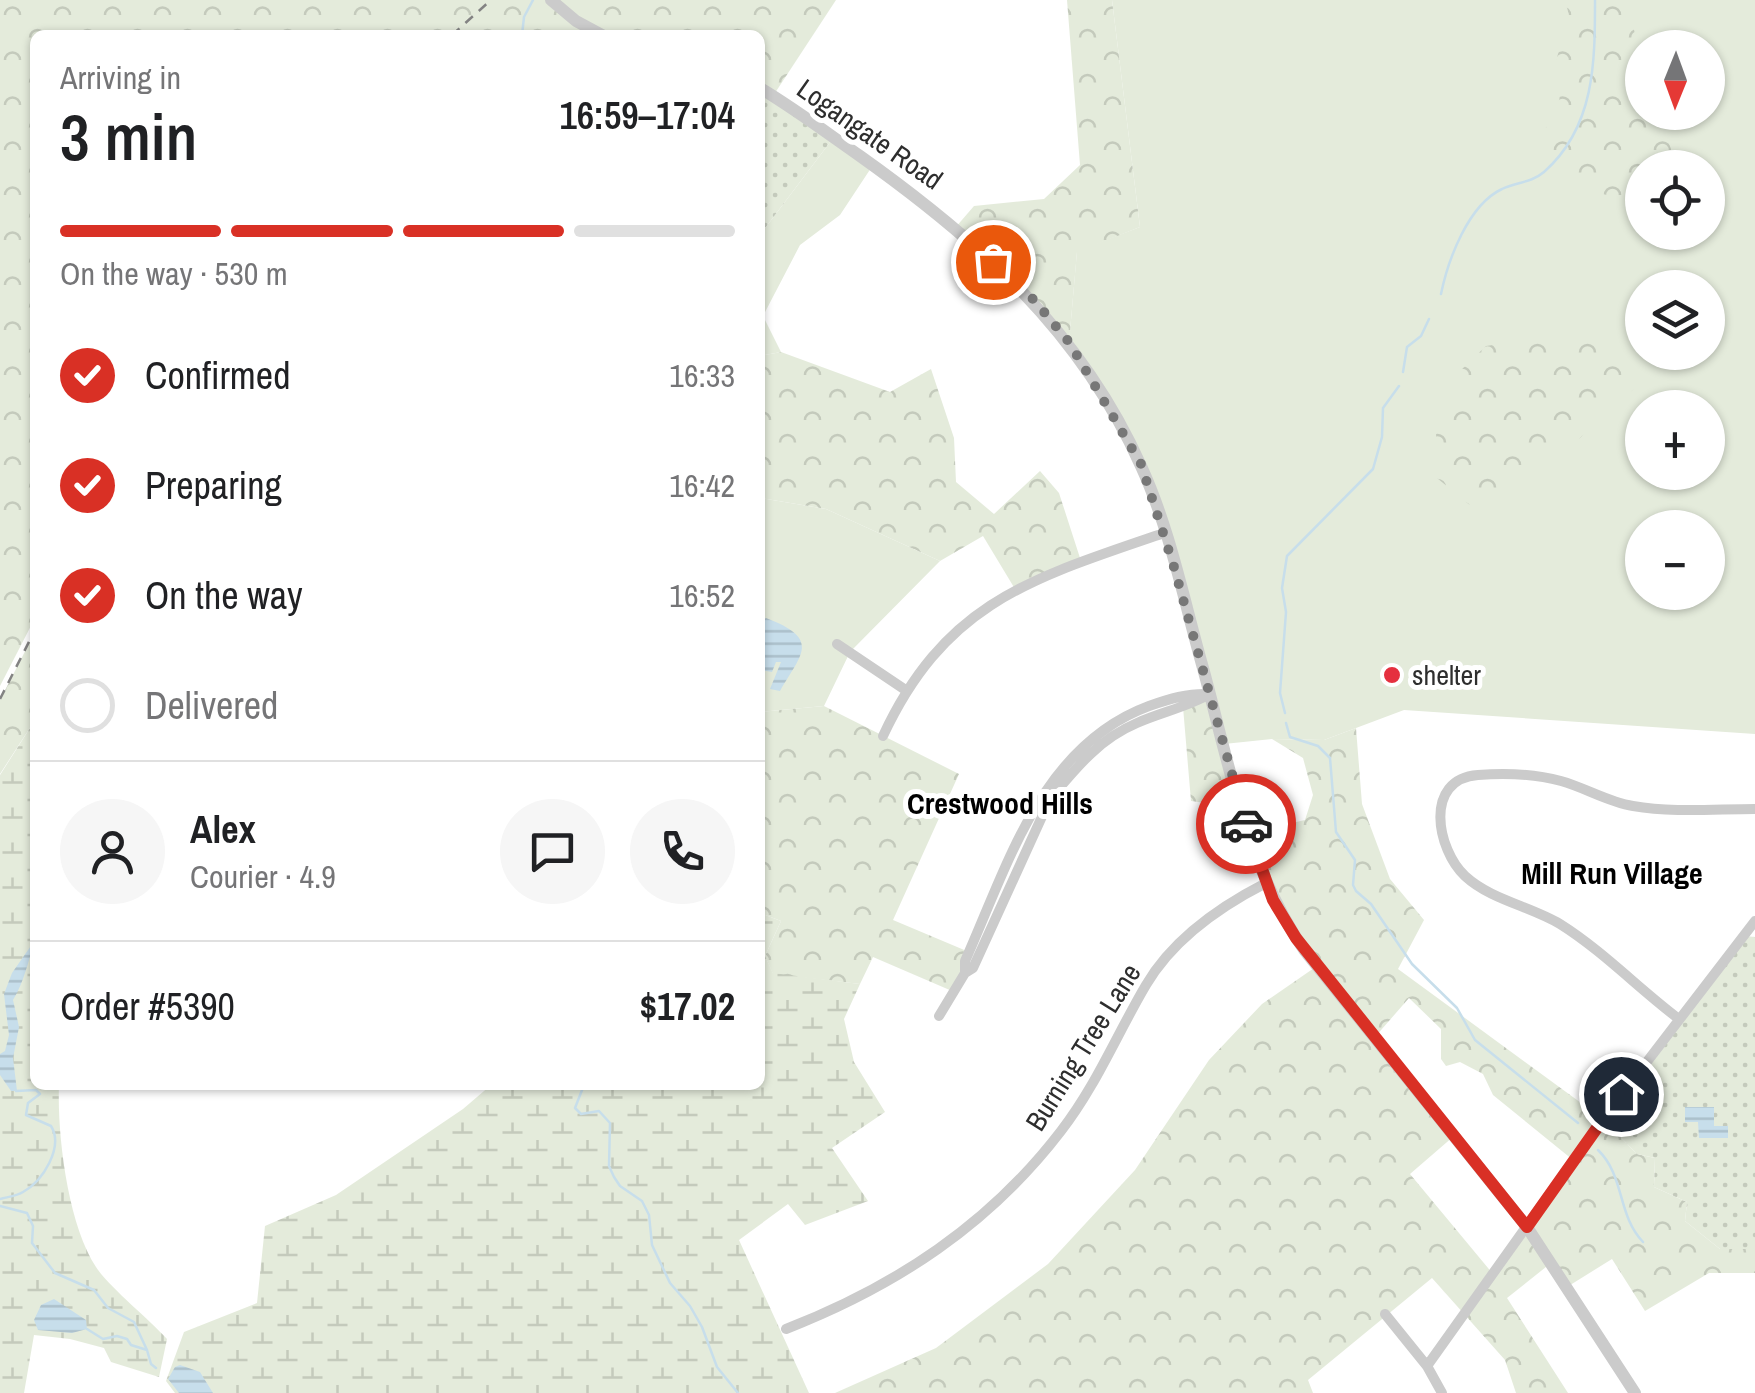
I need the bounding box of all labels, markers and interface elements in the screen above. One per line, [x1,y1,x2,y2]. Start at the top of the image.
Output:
north arrow [1625,30,1725,130]
map controls [1625,30,1725,610]
text: Arriving in [60,56,181,99]
street label: Logangate Road [790,70,950,198]
text: 16:59–17:04 [559,90,735,141]
text: 3 min [60,93,197,180]
button: locate [1625,150,1725,250]
pin [951,220,1036,305]
icon: bag [966,235,1021,290]
text: On the way · 530 m [60,252,288,295]
button: layers [1625,270,1725,370]
icon: check [60,348,115,403]
text: Confirmed [145,350,290,401]
text: 16:33 [669,354,735,397]
button: + [1625,390,1725,490]
icon: check [60,458,115,513]
text: Preparing [145,460,282,511]
text: 16:42 [669,464,735,507]
button: − [1625,510,1725,610]
icon: check [60,568,115,623]
text: On the way [145,570,303,621]
text: 16:52 [669,574,735,617]
place label: shelter [1412,656,1481,694]
marker: shelter [1381,664,1403,686]
text: Delivered [145,680,278,731]
courier [1196,774,1296,874]
district label: Crestwood Hills [907,783,1093,823]
icon: car [1219,797,1274,852]
button: person [60,799,165,904]
button: chat [500,799,605,904]
button: phone [630,799,735,904]
text: Alex [190,804,256,855]
district label: Mill Run Village [1521,853,1703,893]
text: Courier · 4.9 [190,855,336,898]
street label: Burning Tree Lane [1016,956,1150,1138]
text: Order #5390 [60,981,235,1032]
text: $17.02 [640,981,735,1032]
pin [1579,1052,1664,1137]
icon: home [1594,1067,1649,1122]

